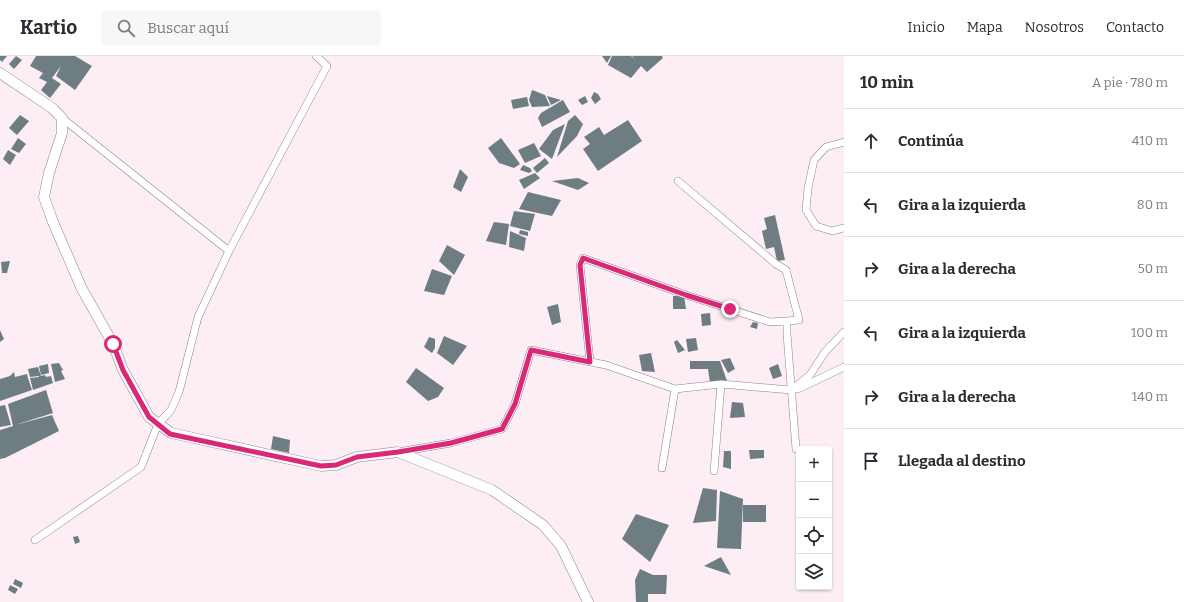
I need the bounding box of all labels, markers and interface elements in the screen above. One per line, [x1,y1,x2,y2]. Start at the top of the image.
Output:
search box [101,10,381,46]
text: Kartio [20,16,77,39]
icon: search [115,17,137,39]
text: Buscar aquí [147,19,229,37]
text: Inicio [908,19,945,36]
text: Mapa [967,19,1003,36]
text: Nosotros [1025,19,1084,36]
text: Contacto [1106,19,1164,36]
text: 10 min [860,72,914,93]
text: A pie · 780 m [1092,75,1168,90]
icon: ahead [860,130,882,152]
text: Continúa [898,132,964,150]
text: 410 m [1132,133,1168,148]
icon: left [860,194,882,216]
text: Gira a la izquierda [898,196,1026,214]
text: 80 m [1137,197,1168,212]
icon: right [860,258,882,280]
text: Gira a la derecha [898,260,1016,278]
text: 50 m [1138,261,1168,276]
route end [721,300,739,318]
icon: left [860,322,882,344]
text: Gira a la izquierda [898,324,1026,342]
text: 100 m [1131,325,1168,340]
route start [104,335,122,353]
icon: right [860,386,882,408]
text: Gira a la derecha [898,388,1016,406]
text: 140 m [1132,389,1168,404]
map controls [796,446,832,590]
button: + [796,446,832,482]
icon: arrive [860,450,882,472]
text: Llegada al destino [898,452,1026,470]
button: − [796,482,832,518]
button: locate [796,518,832,554]
button: layers [796,554,832,590]

